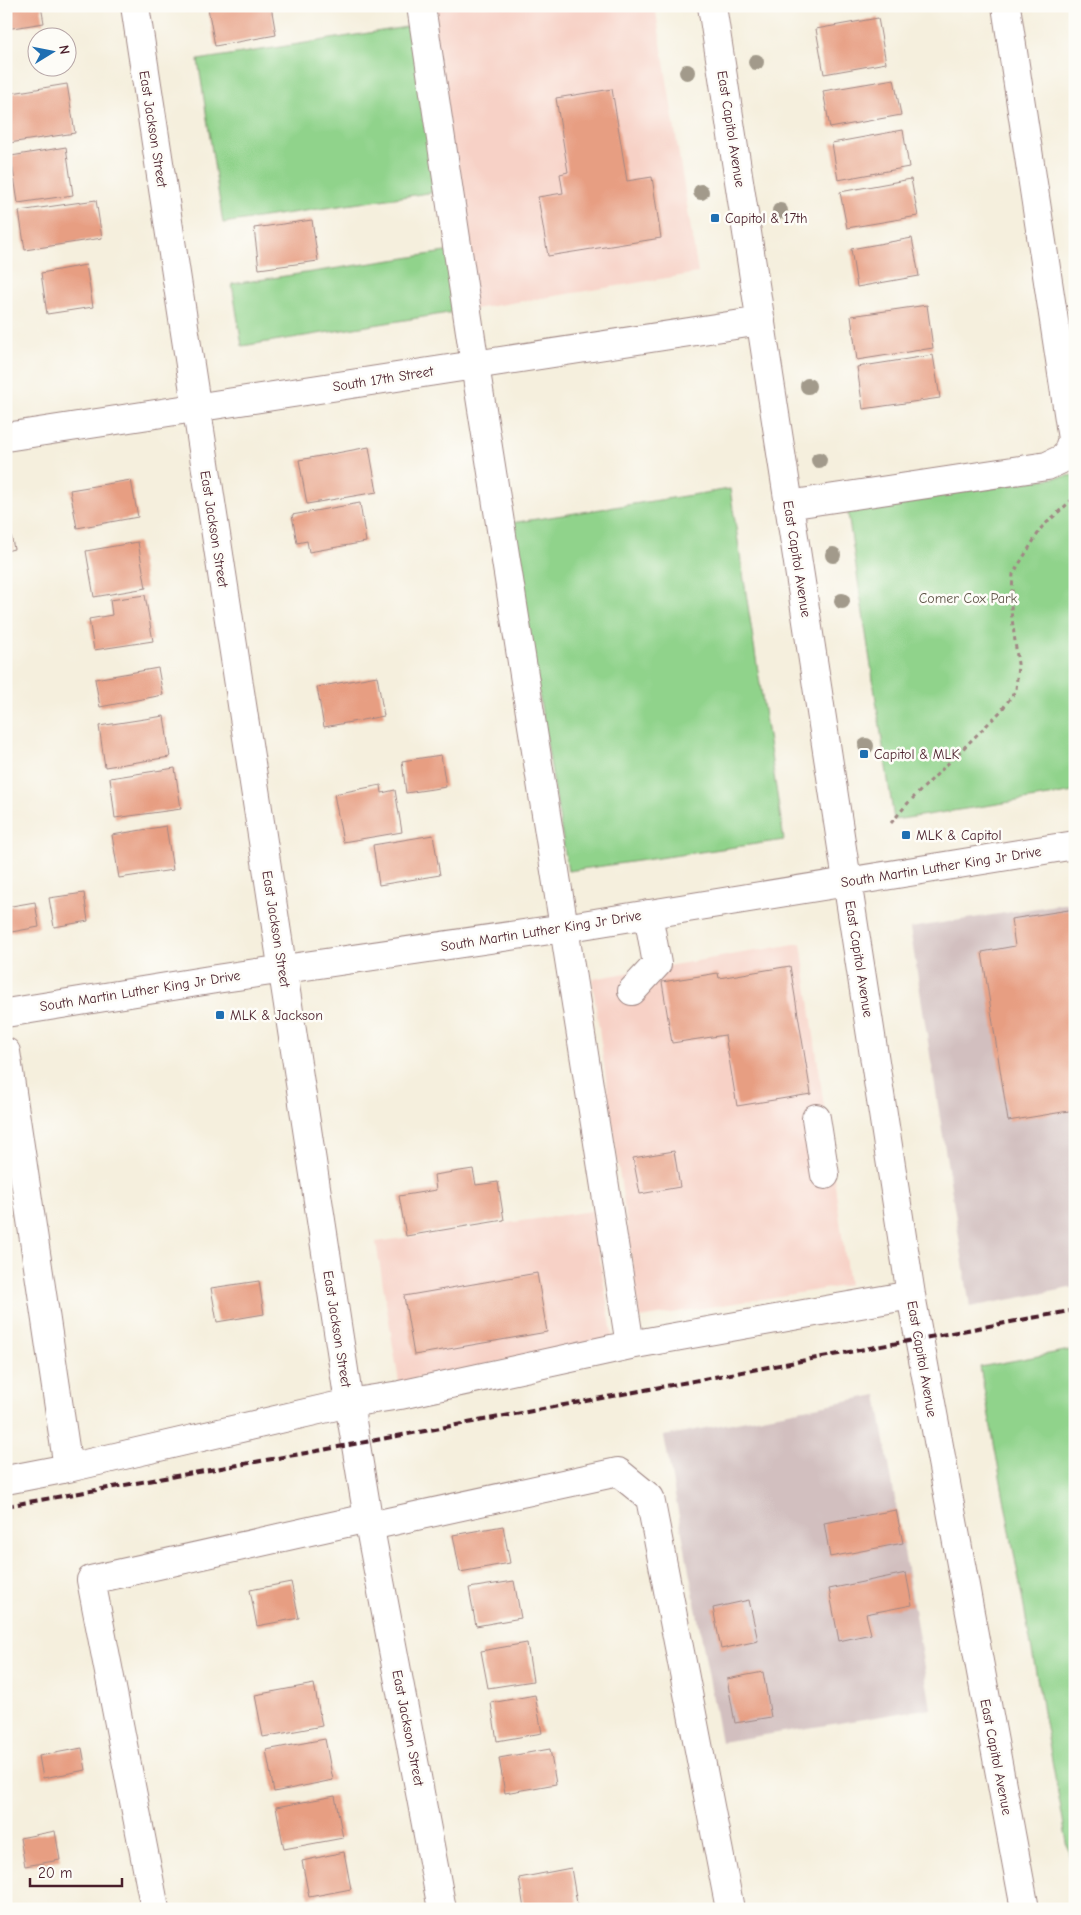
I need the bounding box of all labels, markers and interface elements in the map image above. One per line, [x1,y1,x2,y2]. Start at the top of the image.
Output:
north arrow [28,28,78,78]
text: N [55,44,73,56]
street label: East Jackson Street [135,69,171,190]
street label: East Capitol Avenue [713,69,749,189]
place label: Capitol & 17th [725,210,808,227]
marker: Capitol & 17th [709,212,721,224]
street label: South 17th Street [331,362,436,395]
street label: East Jackson Street [196,469,232,590]
street label: East Capitol Avenue [779,499,815,619]
park label: Comer Cox Park [919,590,1018,607]
place label: Capitol & MLK [874,746,960,763]
marker: Capitol & MLK [858,748,870,760]
place label: MLK & Capitol [916,827,1001,844]
marker: MLK & Capitol [900,829,912,841]
street label: South Martin Luther King Jr Drive [839,843,1043,891]
street label: East Jackson Street [258,869,294,990]
street label: East Capitol Avenue [841,899,877,1019]
street label: South Martin Luther King Jr Drive [439,907,643,955]
street label: South Martin Luther King Jr Drive [38,967,242,1015]
place label: MLK & Jackson [230,1007,323,1024]
marker: MLK & Jackson [214,1009,226,1021]
street label: East Jackson Street [319,1269,355,1390]
street label: East Capitol Avenue [903,1299,941,1419]
street label: East Jackson Street [388,1668,428,1789]
street label: East Capitol Avenue [976,1697,1016,1817]
scale bar [30,1855,122,1887]
text: 20 m [38,1864,72,1882]

